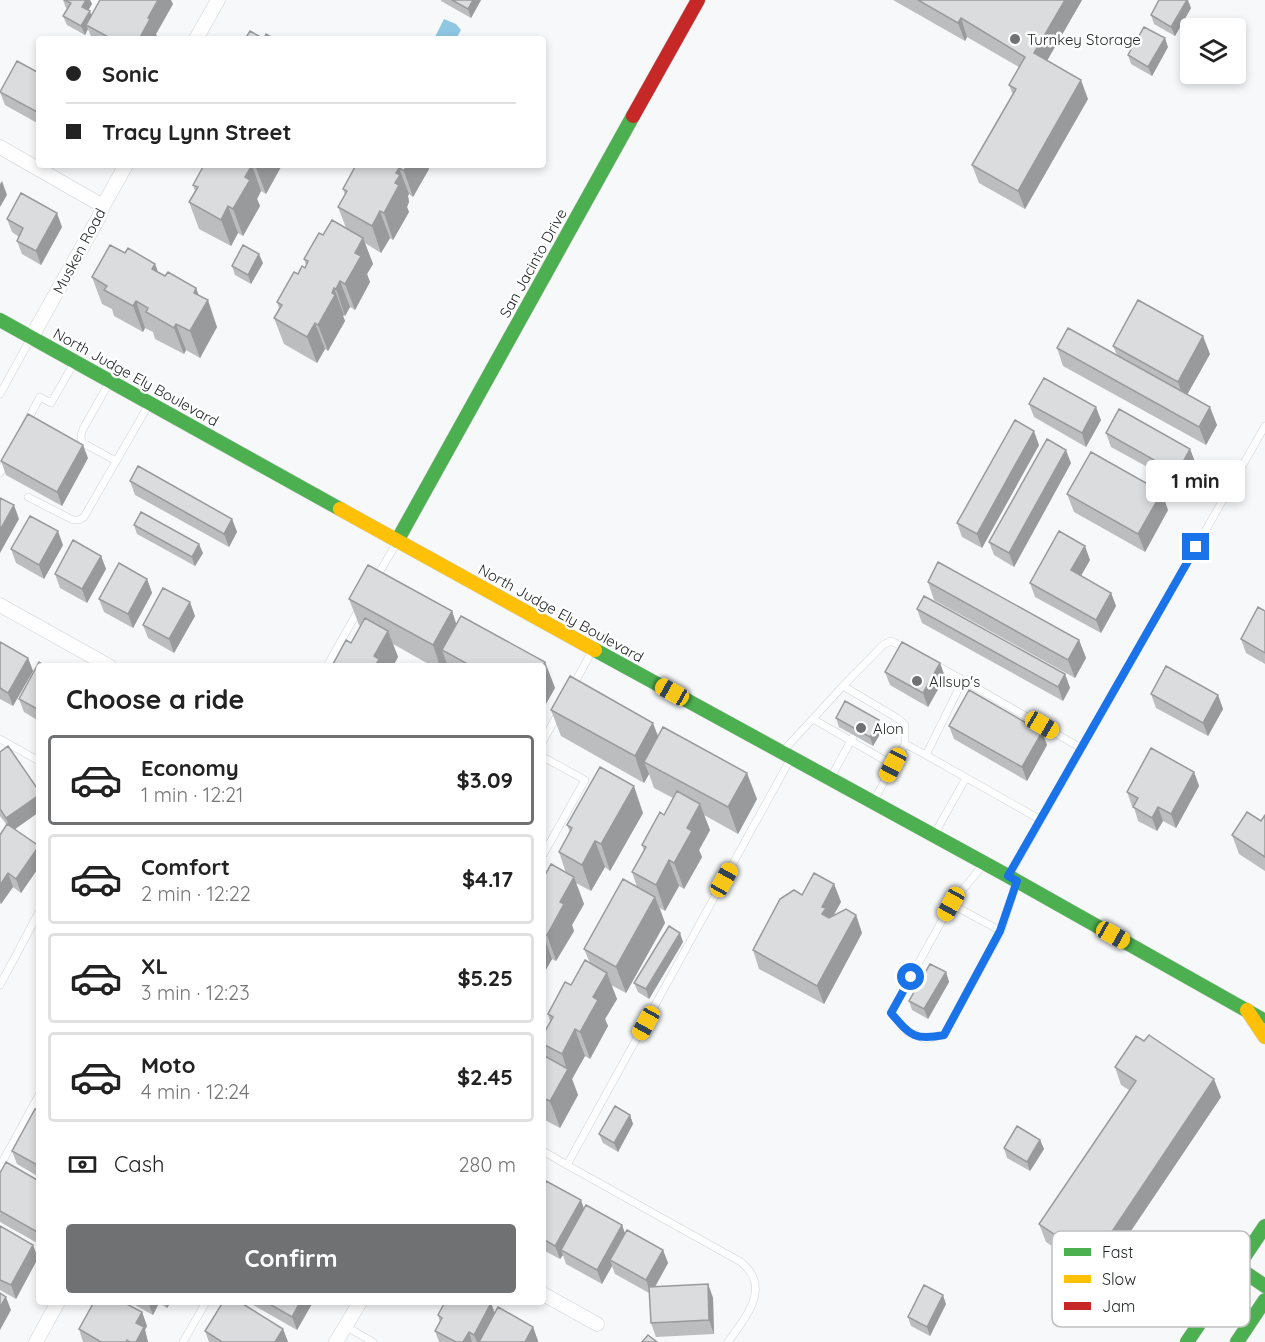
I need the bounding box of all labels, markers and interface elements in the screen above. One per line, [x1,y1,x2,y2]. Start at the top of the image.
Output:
map controls [1180,18,1246,84]
button: layers [1180,18,1246,84]
place label: Turnkey Storage [1027,30,1141,49]
marker: Turnkey Storage [1008,32,1022,46]
text: Sonic [102,60,159,88]
text: Tracy Lynn Street [102,118,291,146]
street label: Musken Road [49,205,109,297]
street label: San Jacinto Drive [495,205,571,321]
street label: North Judge Ely Boulevard [50,324,222,430]
callout: 1 min [1146,460,1246,502]
text: 1 min [1171,468,1220,493]
route end [1182,533,1209,560]
street label: North Judge Ely Boulevard [475,560,647,666]
place label: Allsup's [929,672,980,691]
marker: Allsup's [910,674,924,688]
car [652,675,692,709]
text: Choose a ride [66,682,244,716]
car [1022,708,1062,742]
place label: Alon [873,719,904,738]
marker: Alon [854,721,868,735]
car [877,745,909,785]
icon: car [69,753,123,807]
text: Economy [141,754,239,782]
text: $3.09 [457,766,513,794]
text: 1 min · 12:21 [141,782,243,807]
icon: car [69,852,123,906]
text: Comfort [141,853,230,881]
car [707,860,741,900]
text: $4.17 [462,865,513,893]
text: 2 min · 12:22 [141,881,251,906]
car [934,884,968,924]
car [1093,918,1133,952]
icon: car [69,951,123,1005]
text: XL [141,952,168,980]
route start [897,963,924,990]
text: $5.25 [457,964,513,992]
text: 3 min · 12:23 [141,980,250,1005]
car [629,1003,663,1043]
icon: car [69,1050,123,1104]
text: Moto [141,1051,195,1079]
text: $2.45 [457,1063,513,1091]
text: 4 min · 12:24 [141,1079,249,1104]
icon: cash [66,1148,99,1181]
text: Cash [114,1150,165,1178]
text: 280 m [459,1152,516,1177]
button: Confirm [66,1224,516,1293]
legend [1052,1231,1250,1327]
text: Fast [1102,1242,1133,1262]
text: Slow [1102,1269,1136,1289]
text: Jam [1102,1296,1135,1316]

